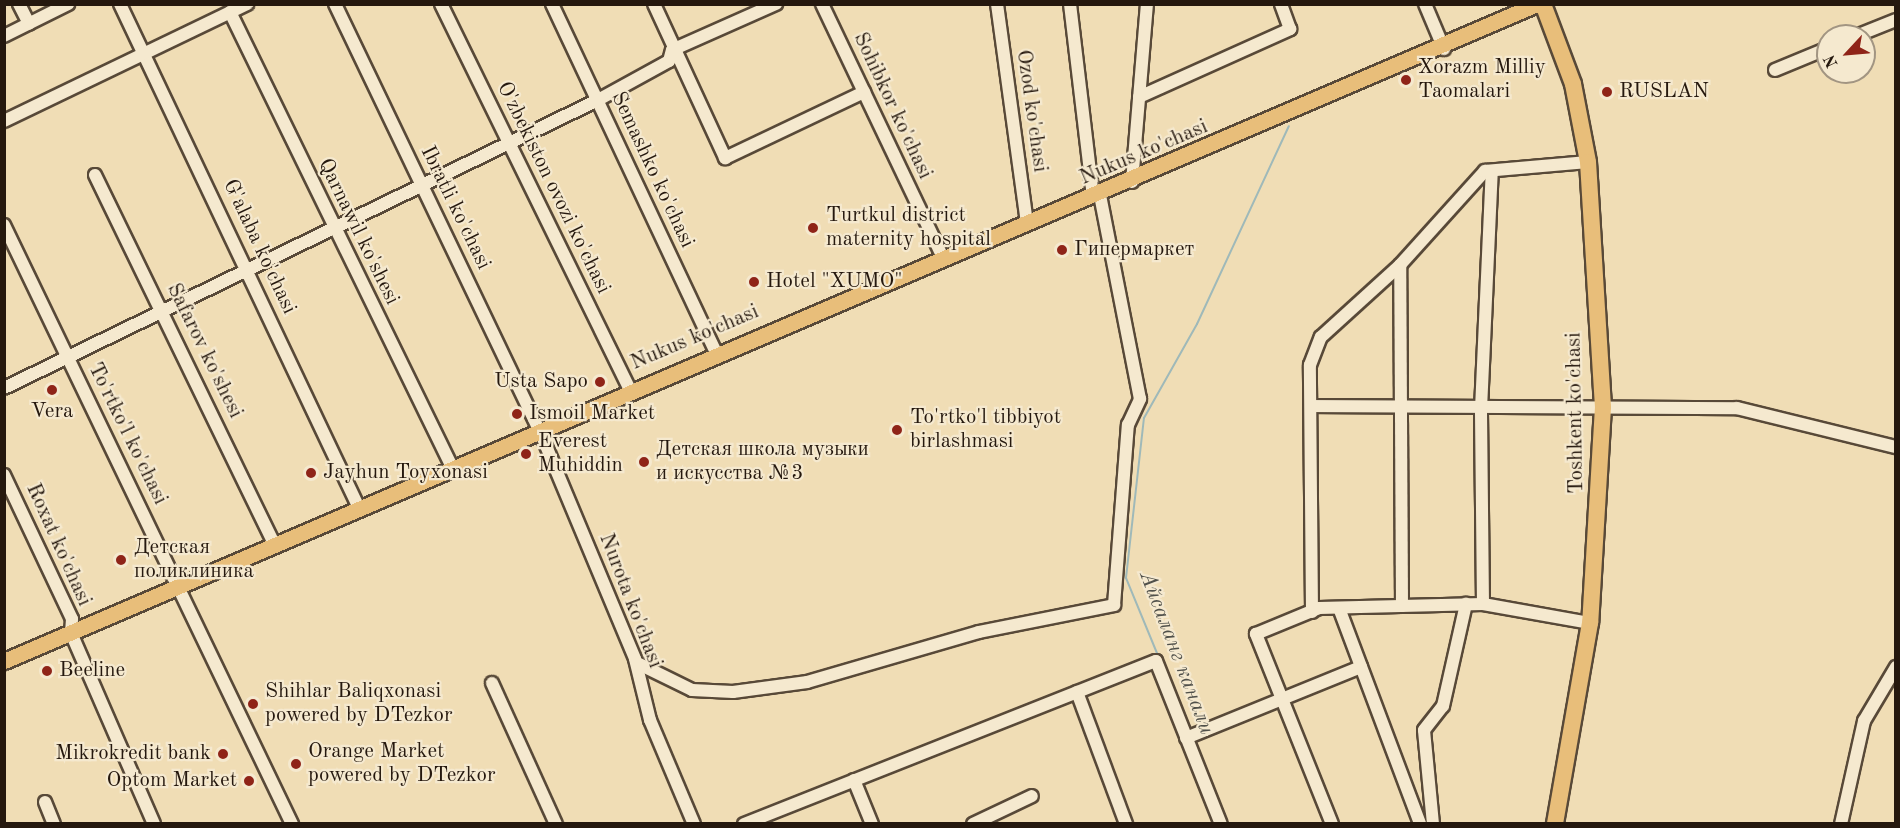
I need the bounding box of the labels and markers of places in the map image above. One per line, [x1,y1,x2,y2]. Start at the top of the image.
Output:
place label: Xorazm Milliy Taomalari [1418,55,1546,105]
marker: Xorazm Milliy Taomalari [1399,73,1413,87]
place label: RUSLAN [1619,79,1709,105]
marker: RUSLAN [1600,85,1614,99]
place label: Turtkul district maternity hospital [826,203,991,253]
marker: Turtkul district maternity hospital [804,219,822,237]
place label: Гипермаркет [1074,237,1194,263]
marker: Гипермаркет [1055,243,1069,257]
place label: Hotel "XUMO" [766,269,902,295]
marker: Hotel "XUMO" [747,275,761,289]
place label: Usta Sapo [494,369,588,395]
marker: Usta Sapo [593,375,607,389]
marker: Vera [45,383,59,397]
place label: Vera [31,399,73,425]
place label: Ismoil Market [529,401,655,427]
place label: To'rtko'l tibbiyot birlashmasi [910,405,1061,455]
marker: Ismoil Market [510,407,524,421]
marker: To'rtko'l tibbiyot birlashmasi [888,421,906,439]
place label: Everest Muhiddin [538,429,623,479]
place label: Детская школа музыки и искусства №3 [656,437,869,487]
marker: Everest Muhiddin [519,447,533,461]
marker: Детская школа музыки и искусства №3 [637,455,651,469]
place label: Jayhun Toyxonasi [323,460,488,486]
marker: Jayhun Toyxonasi [304,466,318,480]
place label: Детская поликлиника [134,535,254,585]
marker: Детская поликлиника [112,551,130,569]
place label: Beeline [59,658,125,684]
marker: Beeline [40,664,54,678]
place label: Shihlar Baliqxonasi powered by DTezkor [265,679,453,729]
marker: Shihlar Baliqxonasi powered by DTezkor [246,697,260,711]
place label: Orange Market powered by DTezkor [308,739,496,789]
place label: Mikrokredit bank [55,741,211,767]
marker: Mikrokredit bank [216,747,230,761]
marker: Orange Market powered by DTezkor [289,757,303,771]
place label: Optom Market [107,768,237,794]
marker: Optom Market [242,774,256,788]

